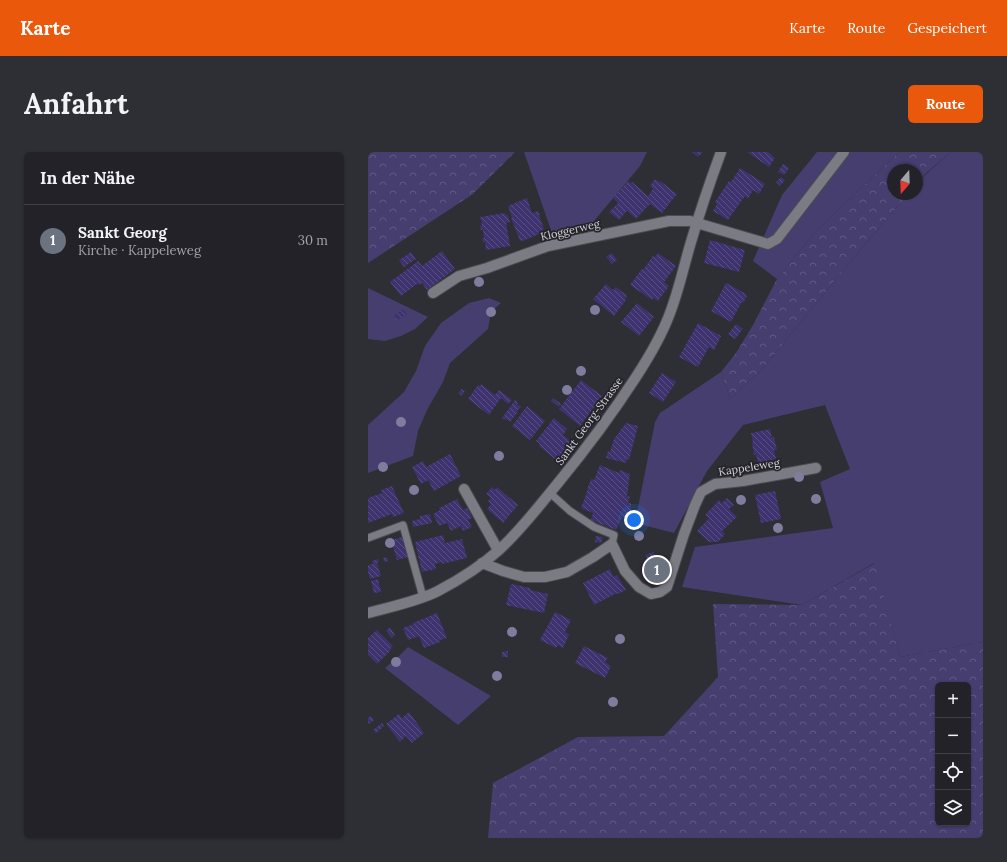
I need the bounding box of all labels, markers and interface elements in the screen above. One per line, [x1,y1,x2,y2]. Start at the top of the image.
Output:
text: Karte [20,16,71,40]
text: Karte [789,19,825,37]
text: Route [847,19,885,37]
text: Gespeichert [907,19,987,37]
button: Route [908,85,983,123]
text: Anfahrt [24,86,128,122]
north arrow [887,164,923,200]
text: In der Nähe [40,167,135,189]
street label: Kloggerweg [539,216,602,244]
text: Sankt Georg [78,223,167,242]
text: 1 [50,232,56,249]
text: 30 m [298,232,328,249]
text: Kirche · Kappeleweg [78,242,201,259]
street label: Sankt Georg-Strasse [552,374,626,468]
street label: Kappeleweg [717,455,782,479]
your location [624,510,644,530]
pin: 1 [644,555,670,585]
map controls [935,682,971,826]
button: + [935,682,971,718]
button: − [935,718,971,754]
button: locate [935,754,971,790]
button: layers [935,790,971,826]

